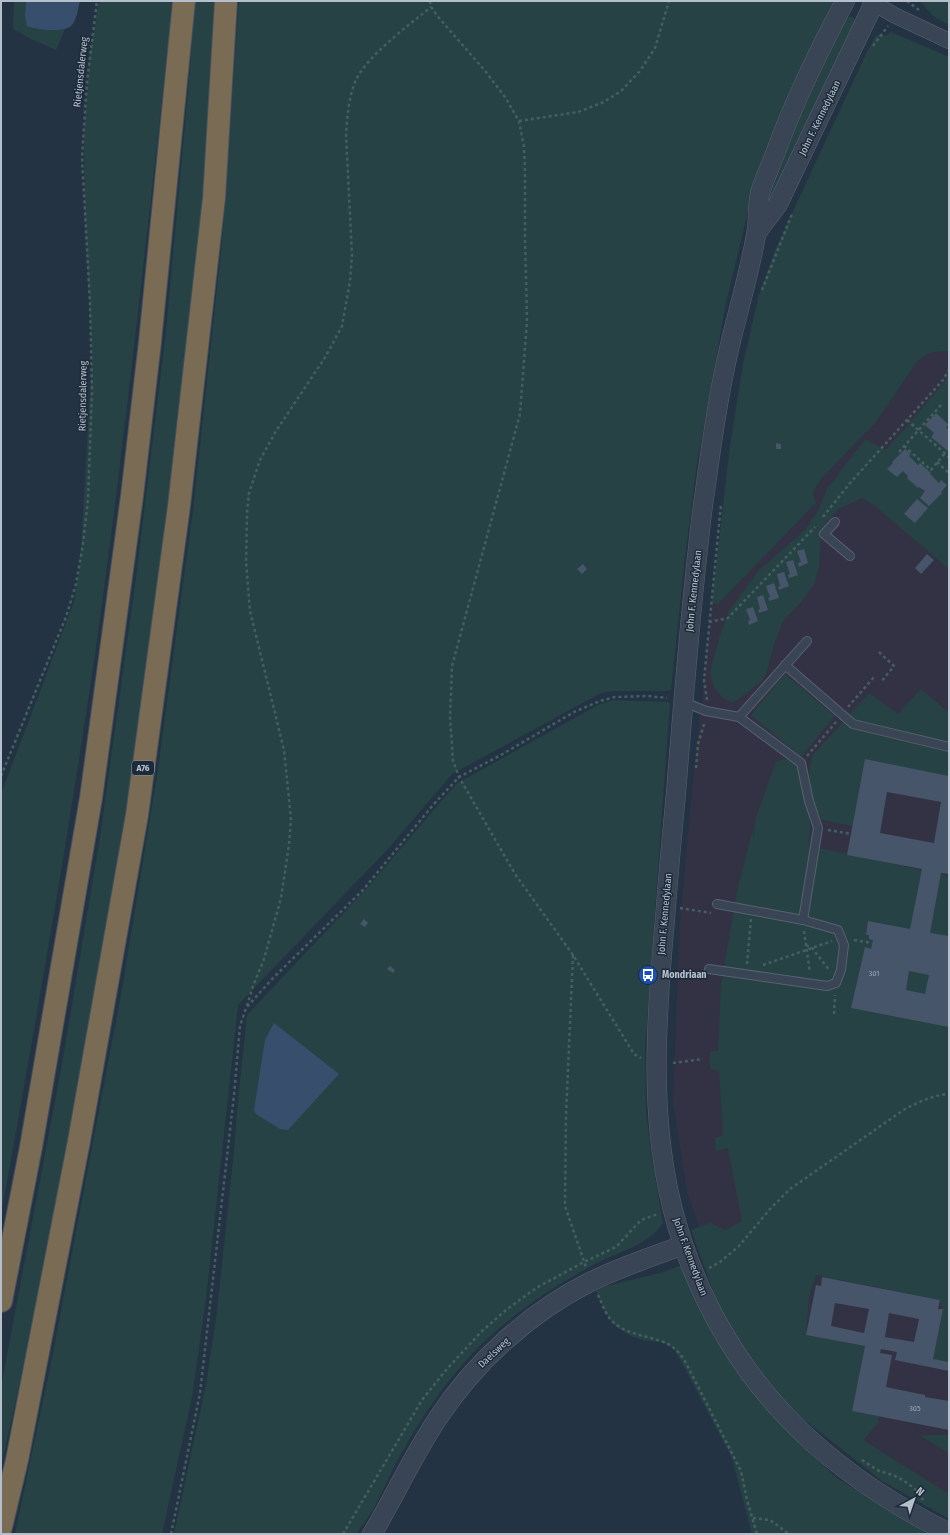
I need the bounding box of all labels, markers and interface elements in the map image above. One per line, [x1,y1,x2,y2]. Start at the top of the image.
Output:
street label: Rietjensdalerweg [71,36,91,108]
street label: John F. Kennedylaan [797,79,843,157]
street label: Rietjensdalerweg [76,360,90,431]
street label: John F. Kennedylaan [684,550,704,632]
road number: A76 [132,761,154,775]
street label: John F. Kennedylaan [655,873,675,955]
bus stop icon: Mondriaan [637,964,659,986]
place label: Mondriaan [662,969,707,981]
house number: 301 [869,969,879,978]
street label: John F. Kennedylaan [670,1216,710,1298]
street label: Daelsweg [476,1335,512,1371]
house number: 305 [909,1404,921,1413]
north arrow [894,1479,934,1519]
text: N [913,1485,927,1499]

